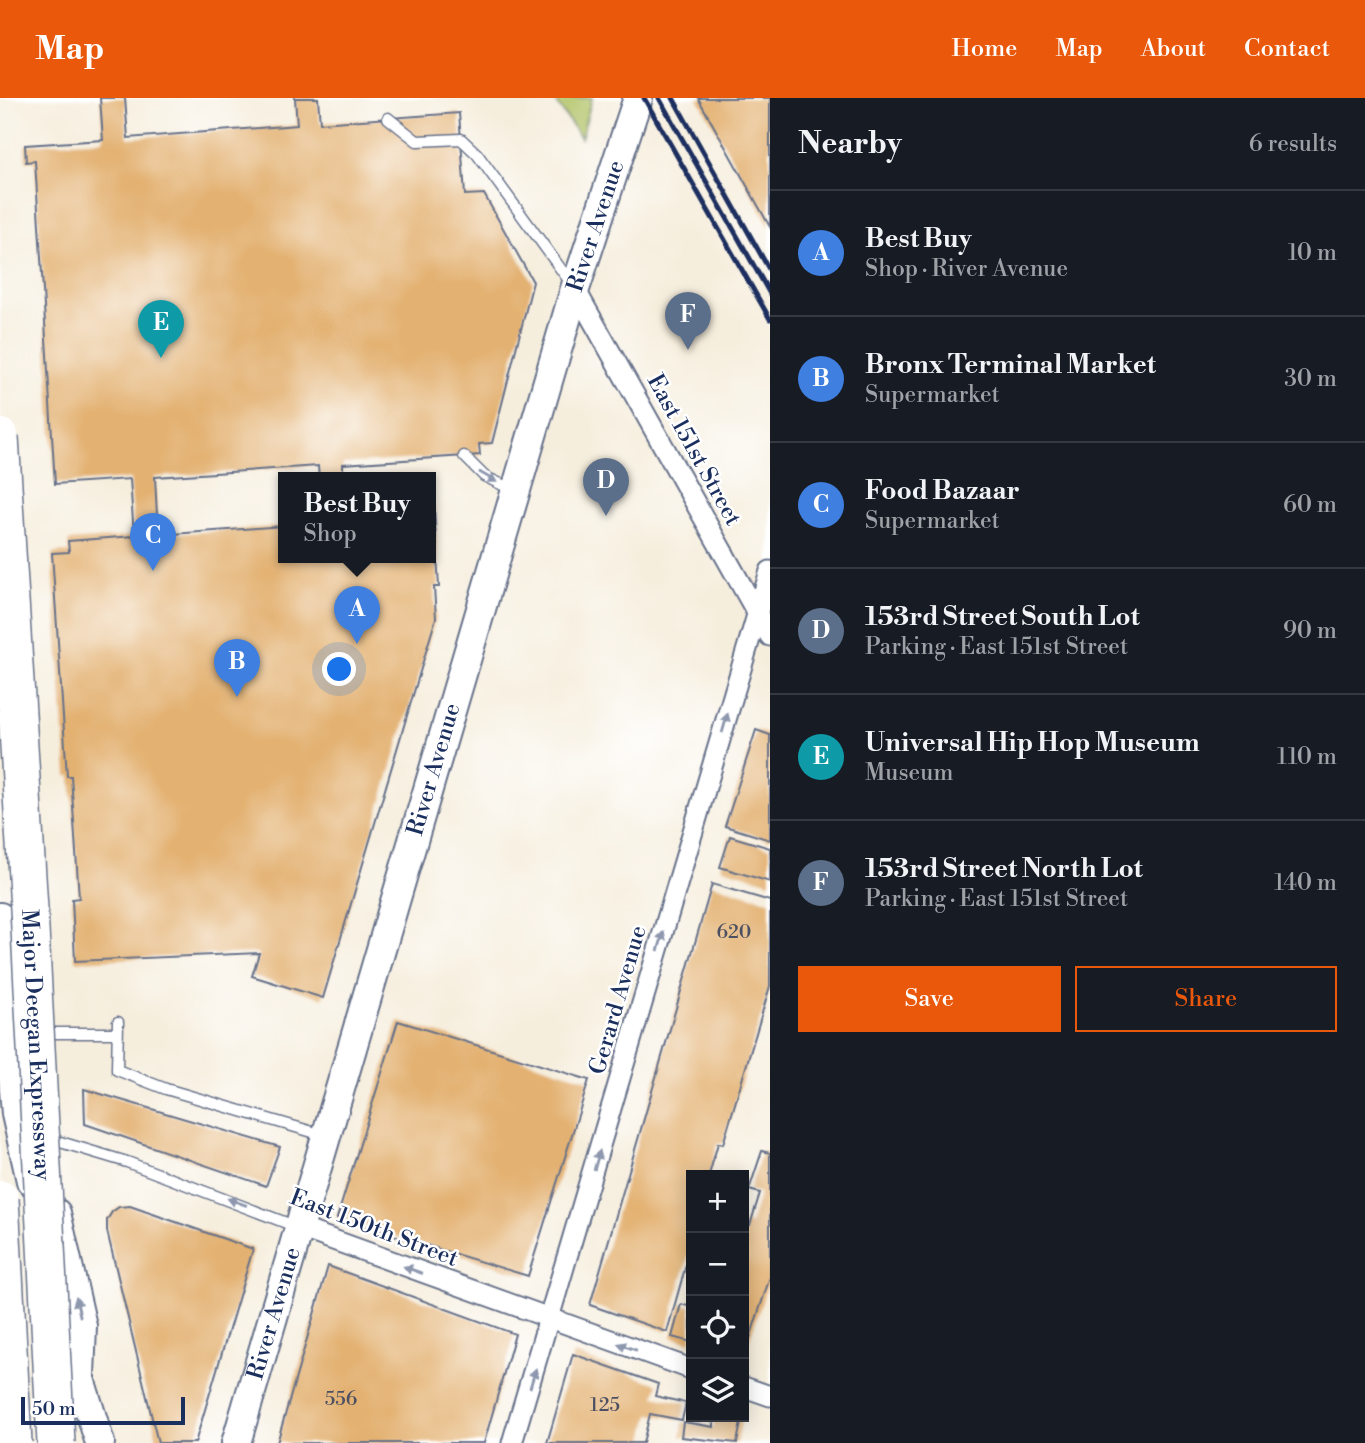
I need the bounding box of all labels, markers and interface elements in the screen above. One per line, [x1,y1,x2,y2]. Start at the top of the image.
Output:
text: Map [35,29,104,70]
text: Home [952,34,1017,64]
text: Map [1055,34,1103,64]
text: About [1141,34,1206,64]
text: Contact [1244,34,1330,64]
text: Nearby [798,125,902,163]
text: 6 results [1249,130,1337,158]
street label: River Avenue [561,157,630,295]
text: Best Buy [865,223,972,255]
text: A [813,239,829,267]
text: 10 m [1288,239,1337,267]
text: Shop · River Avenue [865,255,1068,283]
pin: F [665,292,711,350]
pin: E [138,300,184,358]
text: Bronx Terminal Market [865,349,1156,381]
text: B [812,365,830,393]
text: 30 m [1284,365,1337,393]
street label: East 151st Street [641,369,747,531]
text: Supermarket [865,381,1000,409]
pin: D [583,458,629,516]
one-way arrow [479,471,498,483]
popup [278,472,436,563]
text: Food Bazaar [865,475,1020,507]
text: Best Buy [304,488,410,520]
text: C [813,491,829,519]
text: 60 m [1283,491,1337,519]
text: Supermarket [865,507,1000,535]
pin: C [130,513,176,571]
text: Shop [304,520,357,548]
pin: A [334,586,380,644]
text: 153rd Street South Lot [865,601,1140,633]
text: D [812,617,830,645]
text: 90 m [1283,617,1337,645]
text: Parking · East 151st Street [865,633,1128,661]
pin: B [214,639,260,697]
your location [322,652,356,686]
street label: River Avenue [401,700,467,839]
one-way arrow [720,712,730,733]
text: Universal Hip Hop Museum [865,727,1200,759]
text: E [813,743,829,771]
text: 110 m [1277,743,1337,771]
text: Museum [865,759,953,787]
text: 153rd Street North Lot [865,853,1143,885]
text: F [813,869,829,897]
text: 140 m [1274,869,1337,897]
text: Parking · East 151st Street [865,885,1128,913]
street label: Major Deegan Expressway [15,909,57,1182]
house number: 620 [717,920,751,944]
street label: Gerard Avenue [583,922,653,1078]
one-way arrow [656,930,667,952]
button: Save [798,966,1061,1032]
button: Share [1075,966,1337,1032]
one-way arrow [593,1149,603,1170]
map controls [686,1170,749,1422]
button: + [686,1170,749,1233]
street label: East 150th Street [286,1183,462,1273]
one-way arrow [227,1197,248,1208]
button: − [686,1233,749,1296]
street label: River Avenue [241,1244,307,1383]
one-way arrow [402,1264,423,1275]
one-way arrow [72,1296,83,1318]
button: locate [686,1296,749,1359]
one-way arrow [616,1341,637,1352]
button: layers [686,1359,749,1422]
one-way arrow [528,1367,538,1388]
house number: 556 [325,1387,357,1411]
house number: 125 [590,1393,620,1417]
scale bar [21,1394,186,1426]
text: 50 m [32,1397,76,1421]

